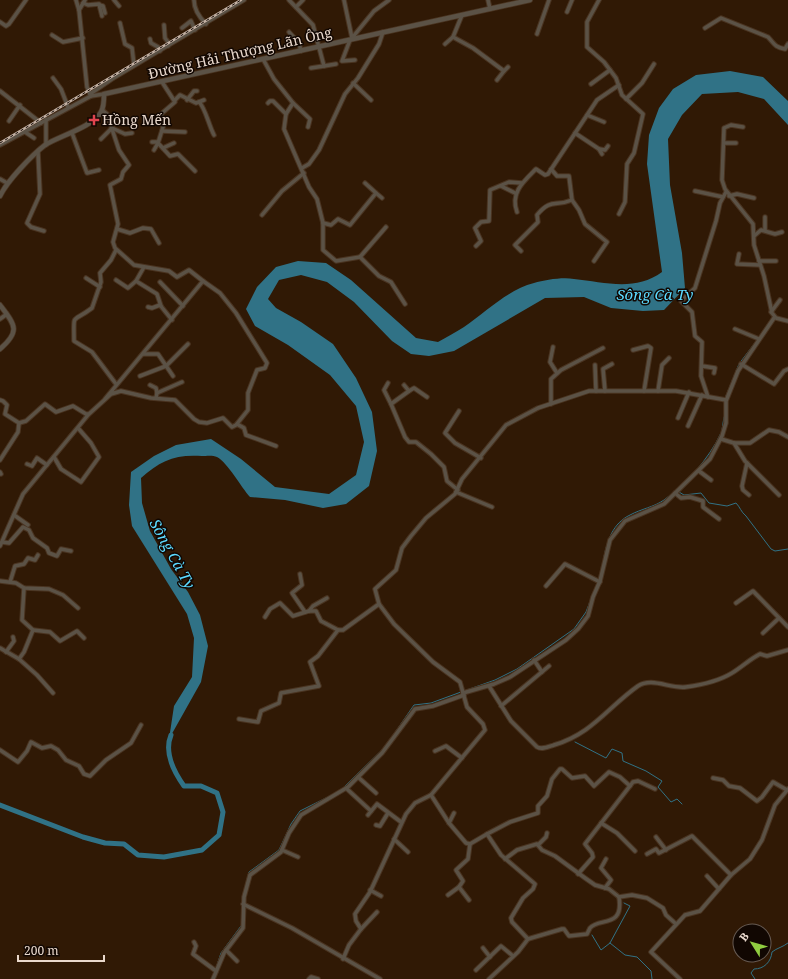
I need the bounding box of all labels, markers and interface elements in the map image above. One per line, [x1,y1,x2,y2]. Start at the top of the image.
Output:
street label: Đường Hải Thượng Lãn Ông [146,22,334,83]
place label: Hồng Mến [102,110,171,129]
marker: Hồng Mến [89,115,99,125]
water label: Sông Cà Ty [616,284,694,304]
water label: Sông Cà Ty [145,515,200,592]
north arrow [732,923,772,963]
text: B [735,929,752,944]
scale bar [18,937,104,963]
text: 200 m [24,942,59,959]

